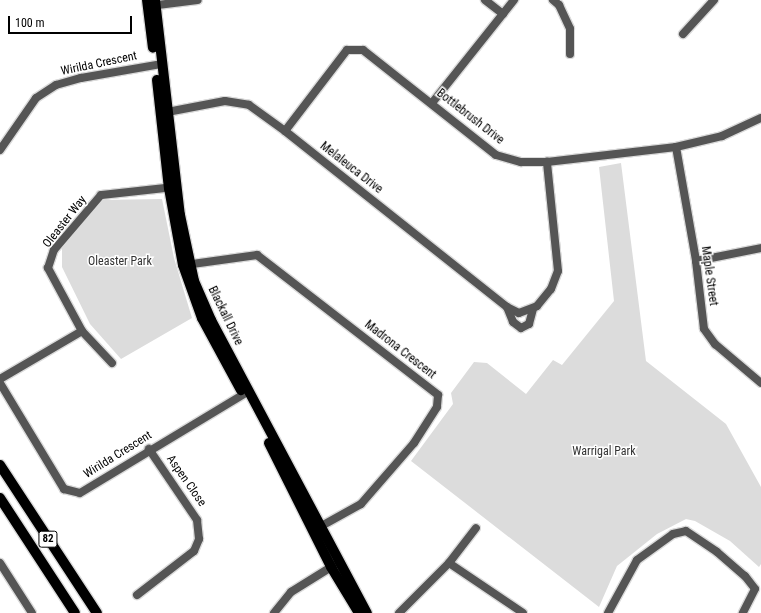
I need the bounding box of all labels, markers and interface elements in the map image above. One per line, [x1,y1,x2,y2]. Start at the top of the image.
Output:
scale bar [10,8,134,34]
text: 100 m [15,16,45,30]
street label: Wirilda Crescent [60,49,138,79]
street label: Bottlebrush Drive [433,86,507,148]
street label: Melaleuca Drive [317,139,385,197]
street label: Oleaster Way [40,193,90,251]
street label: Maple Street [698,245,720,307]
park label: Oleaster Park [88,255,152,269]
street label: Blackall Drive [205,284,245,348]
street label: Madrona Crescent [361,318,439,382]
street label: Wirilda Crescent [81,428,155,482]
park label: Warrigal Park [572,445,636,459]
street label: Aspen Close [163,453,209,509]
road number: 82 [38,530,58,548]

